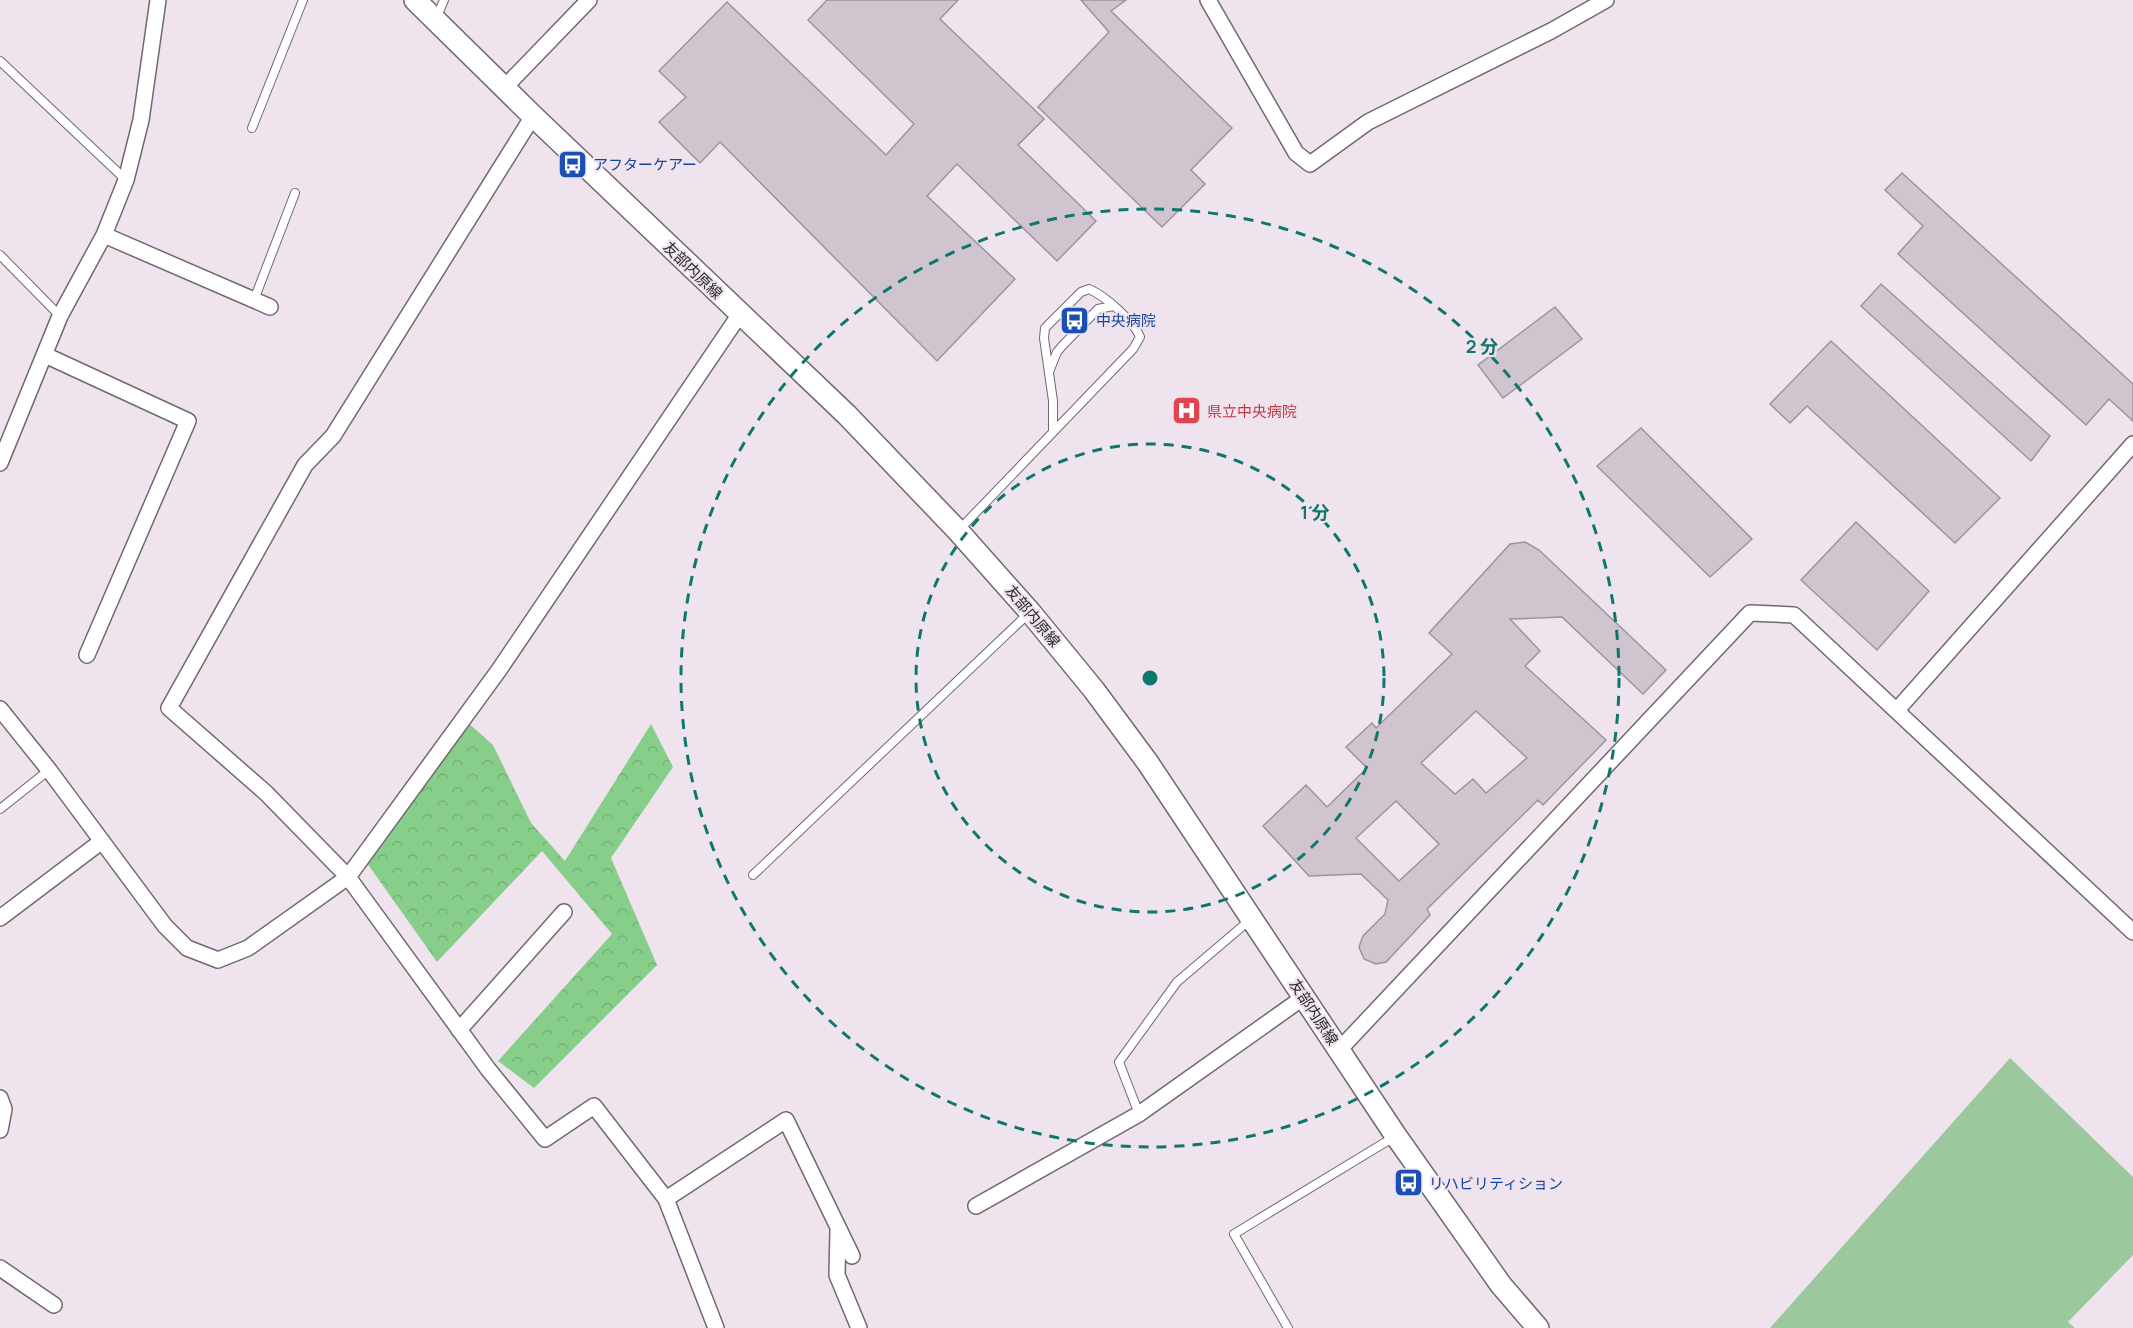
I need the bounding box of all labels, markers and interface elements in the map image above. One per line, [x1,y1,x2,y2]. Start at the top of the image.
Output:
bus stop icon: アフターケアー [556,148,588,180]
place label: アフターケアー [593,154,697,175]
street label: 友部内原線 [659,236,727,304]
bus stop icon: 中央病院 [1059,304,1091,336]
place label: 中央病院 [1096,310,1156,331]
text: 2 分 [1466,334,1498,358]
hospital icon: 県立中央病院 [1170,395,1202,427]
place label: 県立中央病院 [1207,401,1297,422]
text: 1 分 [1300,500,1330,524]
street label: 友部内原線 [1001,581,1065,651]
centre of rings [1140,668,1160,688]
street label: 友部内原線 [1285,975,1343,1049]
bus stop icon: リハビリティション [1392,1167,1424,1199]
place label: リハビリティション [1429,1173,1563,1194]

